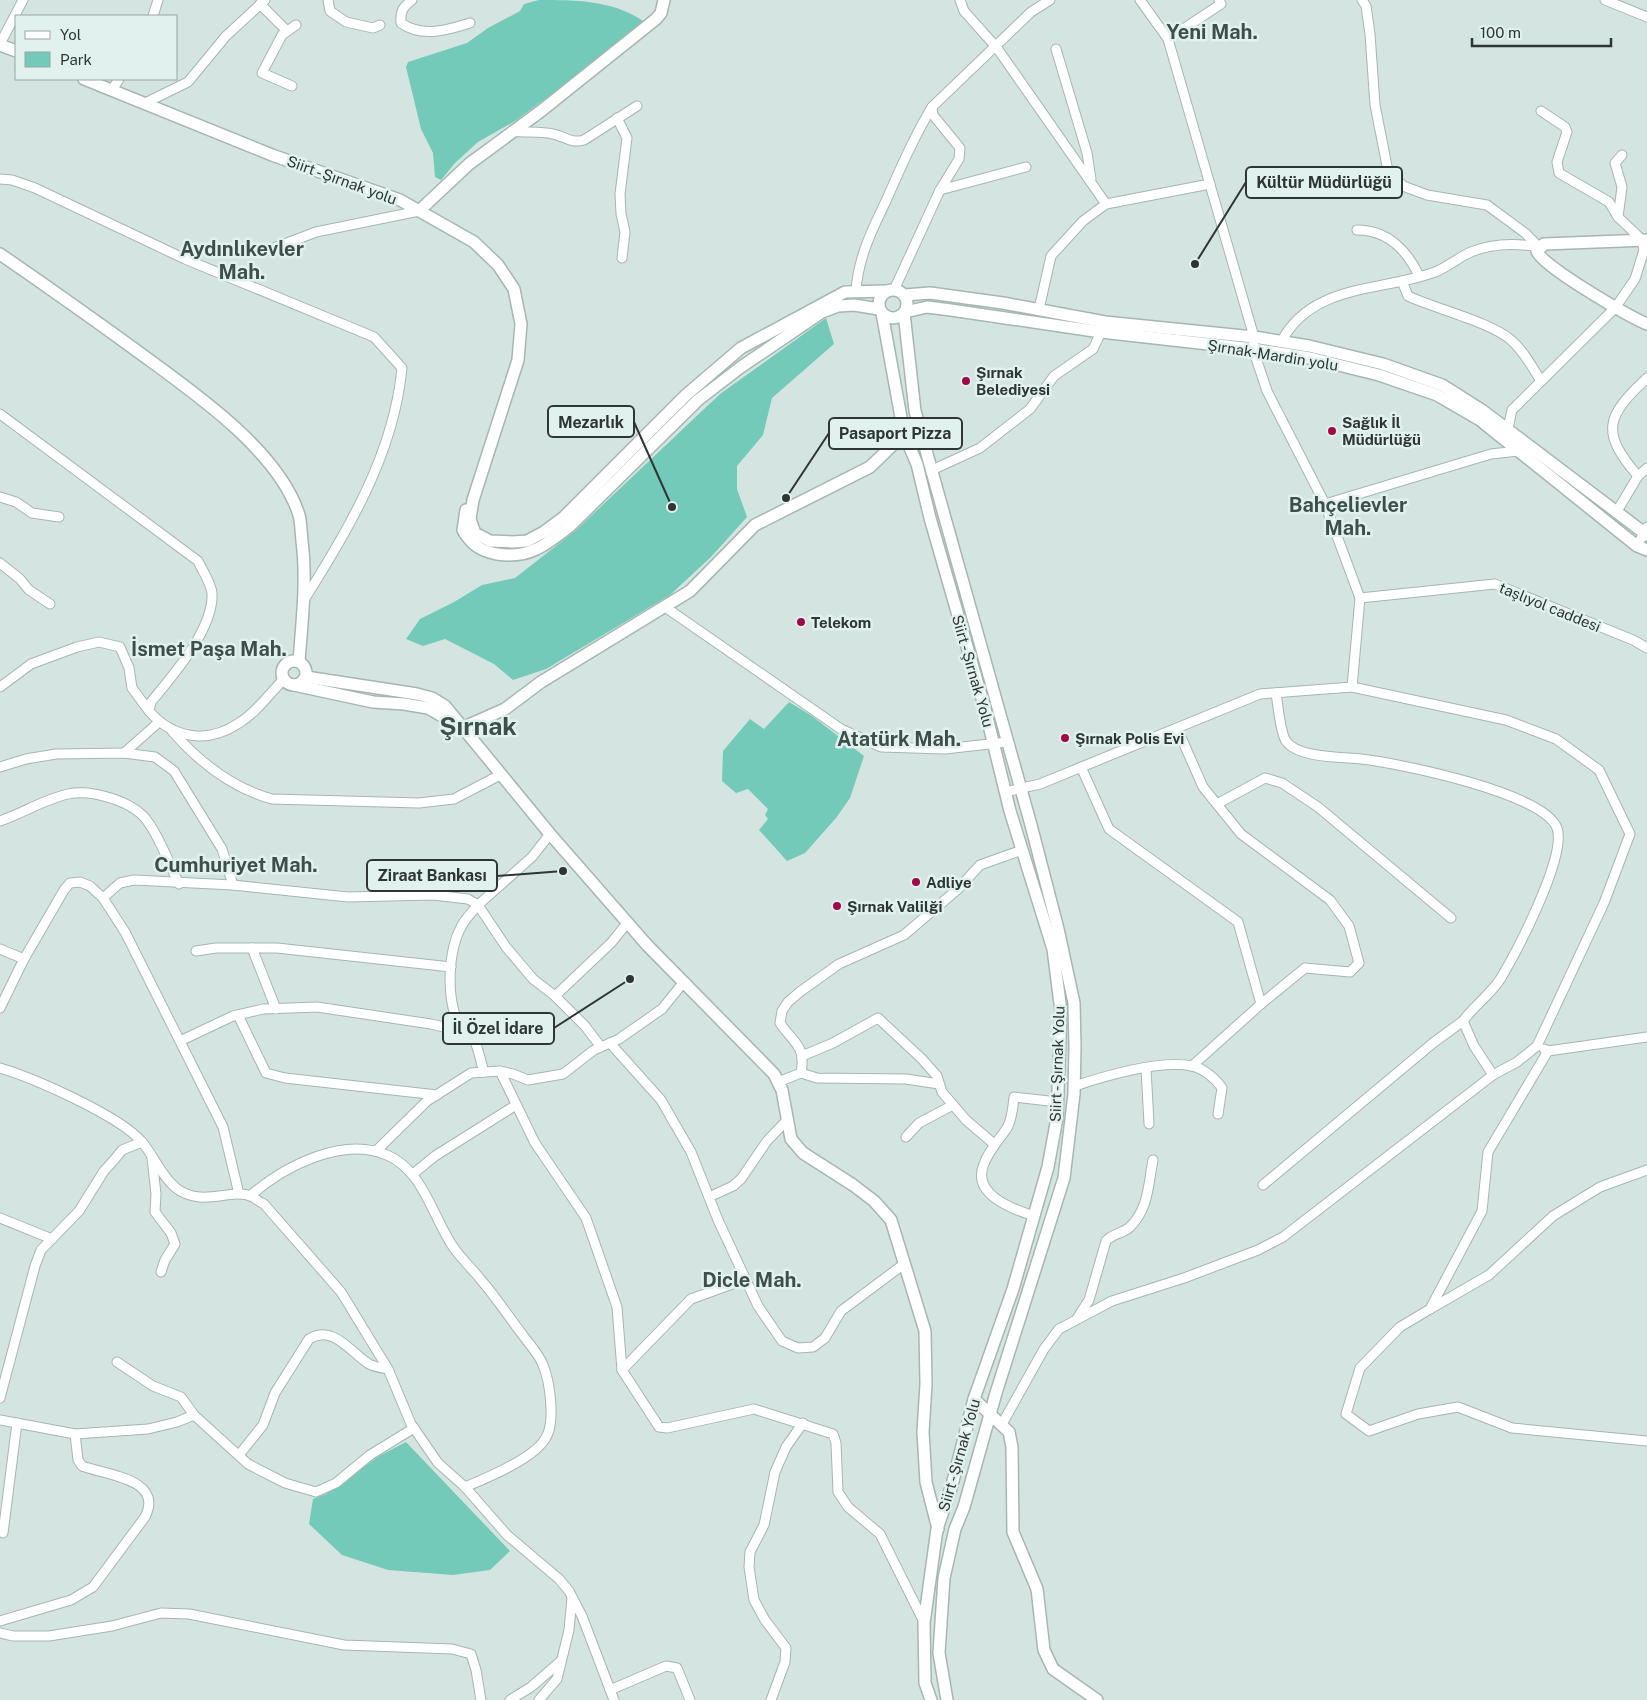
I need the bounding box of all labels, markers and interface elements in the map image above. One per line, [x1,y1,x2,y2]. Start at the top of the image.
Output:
legend [15,15,178,80]
scale bar [1472,15,1611,47]
district label: Yeni Mah. [1166,20,1258,44]
text: 100 m [1480,24,1521,41]
text: Yol [60,26,81,43]
text: Park [60,51,92,68]
street label: Siirt - Şırnak yolu [285,152,399,208]
callout: Kültür Müdürlüğü [1246,167,1402,198]
text: Kültür Müdürlüğü [1256,173,1392,192]
district label: Aydınlıkevler Mah. [180,237,304,284]
street label: Şırnak-Mardin yolu [1207,336,1339,374]
place label: Şırnak Belediyesi [976,364,1050,398]
marker: Şırnak Belediyesi [960,375,972,387]
callout: Mezarlık [548,406,634,437]
text: Mezarlık [558,413,624,432]
place label: Sağlık İl Müdürlüğü [1342,414,1421,448]
callout: Pasaport Pizza [829,418,962,449]
text: Pasaport Pizza [839,424,951,443]
marker: Sağlık İl Müdürlüğü [1326,425,1338,437]
district label: Bahçelievler Mah. [1289,493,1407,540]
street label: taşlıyol caddesi [1497,579,1603,635]
street label: Siirt - Şırnak Yolu [949,613,997,729]
place label: Telekom [811,614,871,631]
marker: Telekom [795,616,807,628]
district label: İsmet Paşa Mah. [131,636,287,661]
district label: Şırnak [439,711,517,741]
district label: Atatürk Mah. [837,727,961,751]
place label: Şırnak Polis Evi [1075,730,1184,747]
marker: Şırnak Polis Evi [1059,732,1071,744]
district label: Cumhuriyet Mah. [154,853,318,877]
callout: Ziraat Bankası [367,860,497,891]
text: Ziraat Bankası [377,866,487,885]
place label: Adliye [926,874,972,891]
marker: Adliye [910,876,922,888]
place label: Şırnak Valilği [847,898,942,915]
marker: Şırnak Valilği [831,900,843,912]
street label: Siirt - Şırnak Yolu [1046,1006,1068,1122]
callout: İl Özel İdare [443,1013,554,1044]
text: İl Özel İdare [452,1017,544,1038]
district label: Dicle Mah. [702,1268,802,1292]
street label: Siirt - Şırnak Yolu [935,1397,983,1513]

